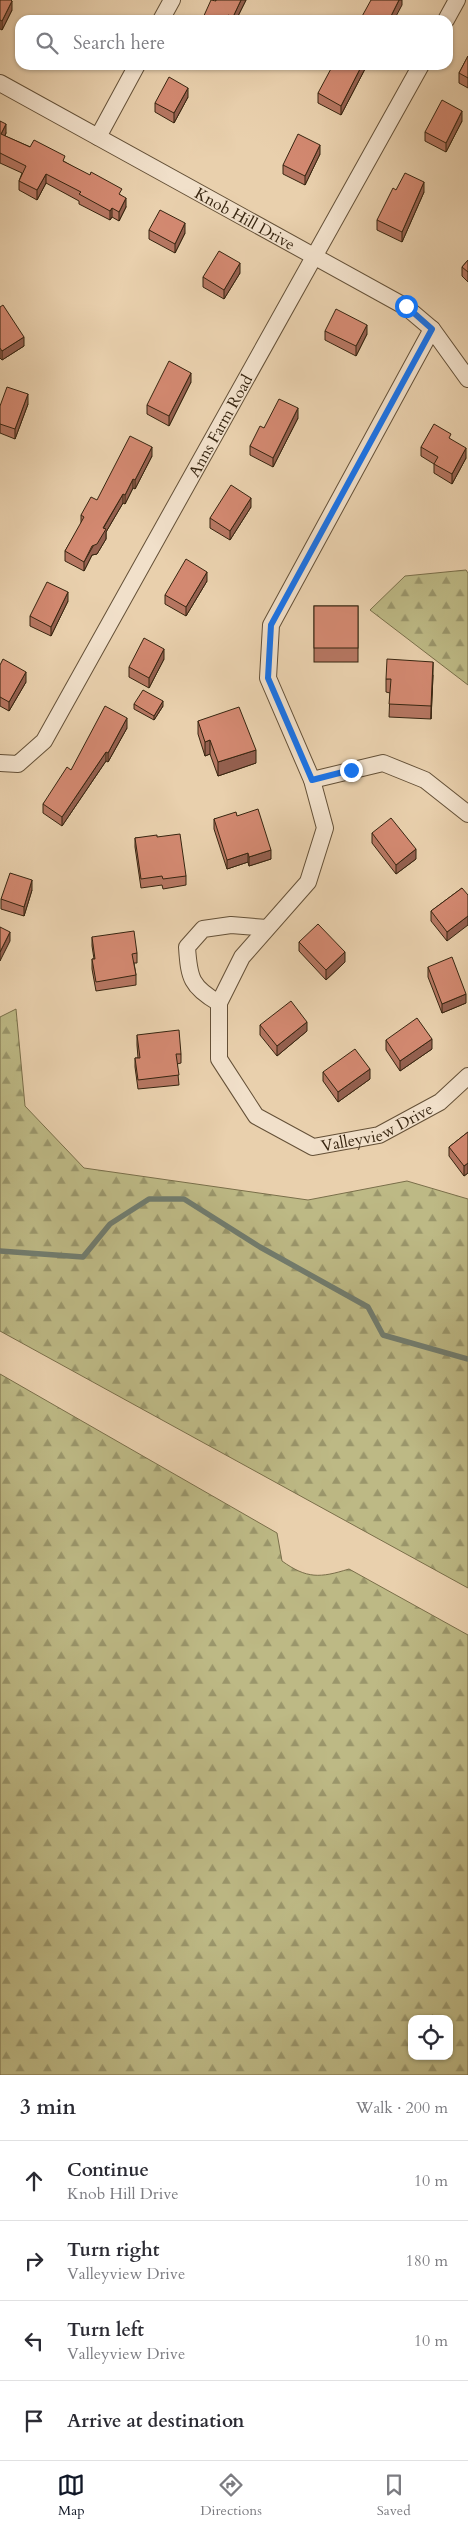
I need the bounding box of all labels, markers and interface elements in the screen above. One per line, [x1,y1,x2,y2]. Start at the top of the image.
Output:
search box [15,15,453,70]
icon: search [33,29,61,57]
text: Search here [73,30,165,56]
street label: Knob Hill Drive [191,183,299,256]
route start [395,295,418,318]
street label: Anns Farm Road [183,370,258,481]
route end [340,759,363,782]
street label: Valleyview Drive [319,1098,437,1157]
map controls [408,2015,453,2060]
button: locate [408,2015,453,2060]
text: 3 min [20,2093,76,2122]
text: Walk · 200 m [356,2097,448,2119]
text: Continue [67,2157,149,2183]
icon: ahead [20,2167,48,2195]
text: 10 m [414,2170,448,2192]
text: Knob Hill Drive [67,2183,179,2205]
text: Turn right [67,2237,159,2263]
icon: right [20,2247,48,2275]
text: 180 m [406,2250,448,2272]
text: Valleyview Drive [67,2263,185,2285]
text: Turn left [67,2317,144,2343]
icon: left [20,2327,48,2355]
text: 10 m [414,2330,448,2352]
text: Valleyview Drive [67,2343,185,2365]
icon: arrive [20,2407,48,2435]
text: Arrive at destination [67,2408,244,2434]
tab: Map [57,2471,85,2520]
tab: Directions [200,2471,262,2520]
tab: Saved [377,2471,411,2520]

